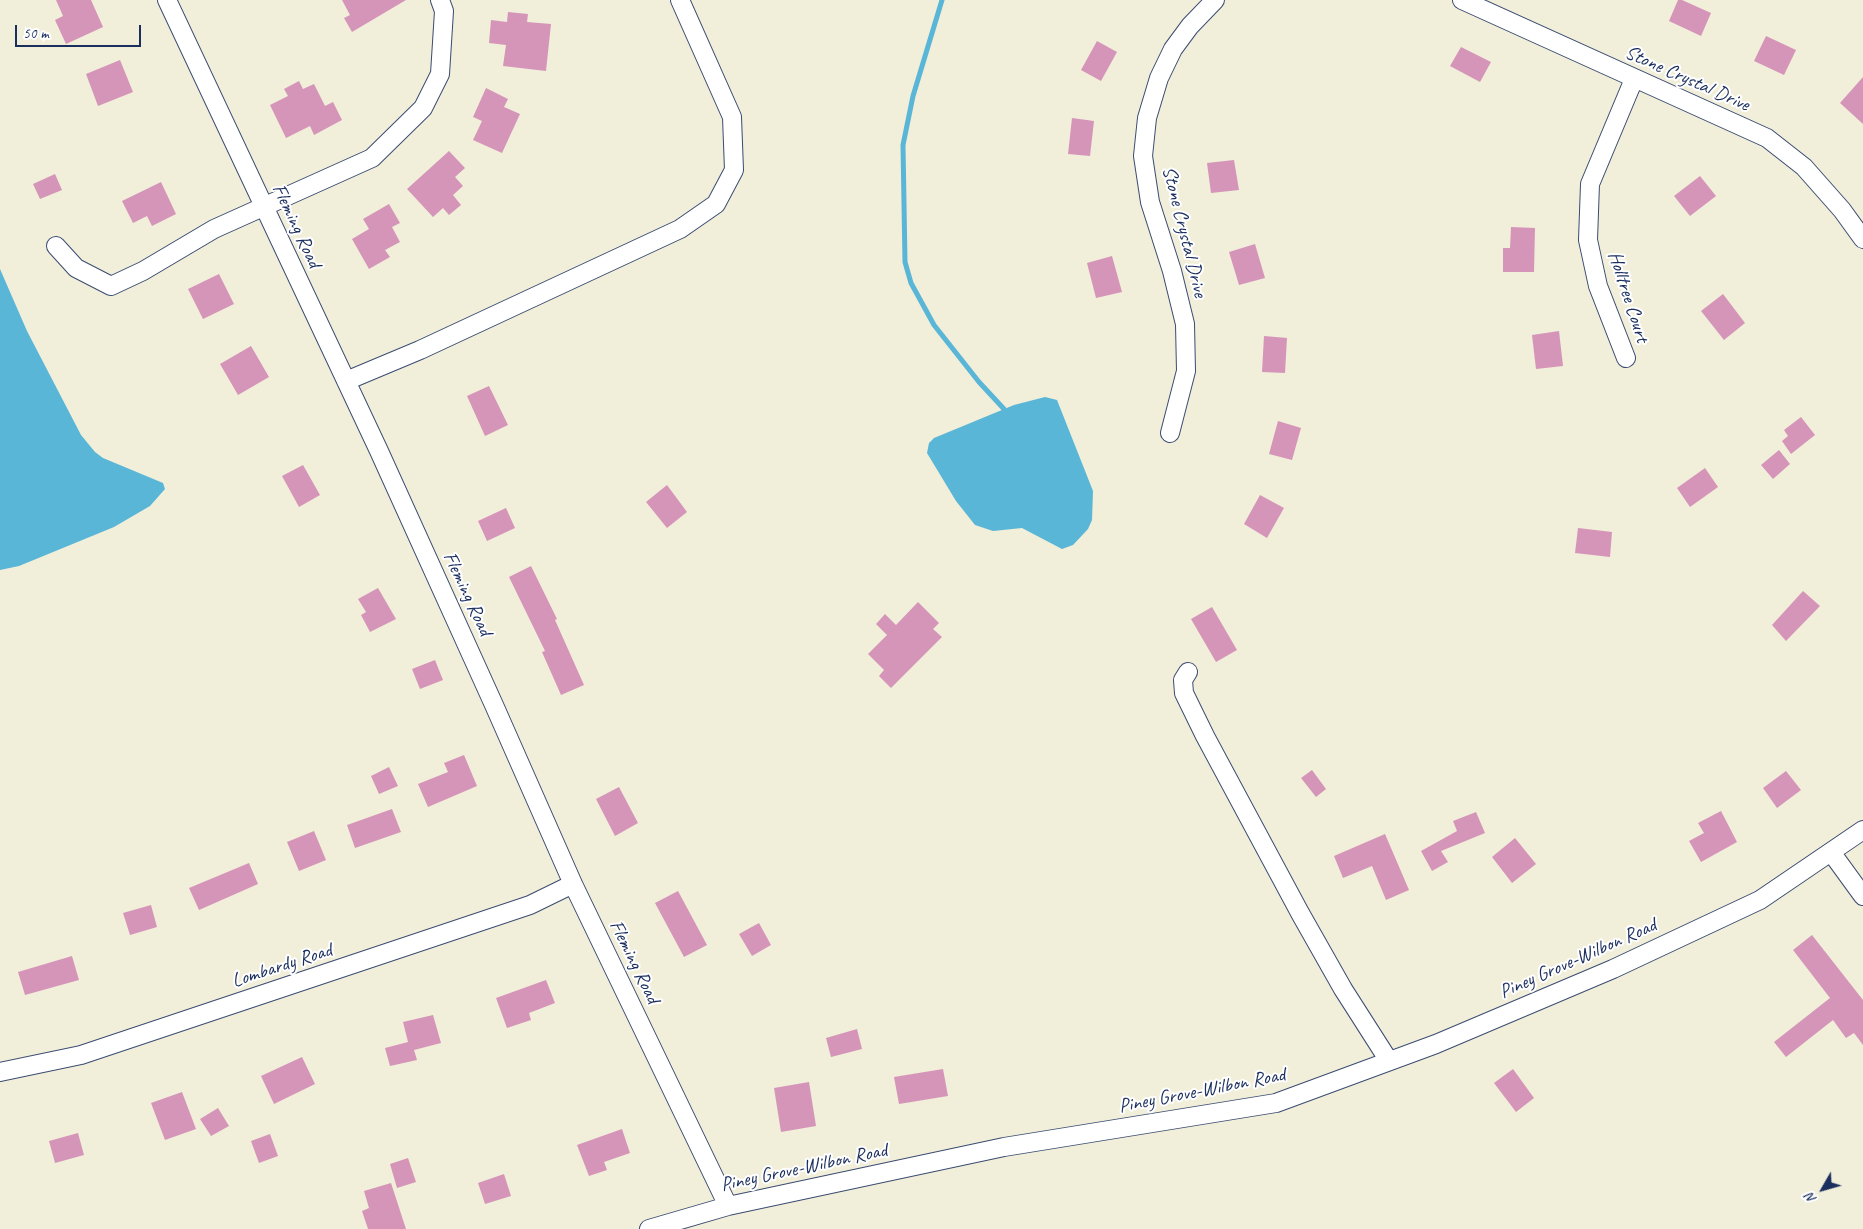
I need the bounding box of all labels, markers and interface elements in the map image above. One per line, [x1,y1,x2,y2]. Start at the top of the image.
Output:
scale bar [18,15,144,47]
text: 50 m [23,24,49,43]
street label: Stone Crystal Drive [1621,41,1753,117]
street label: Stone Crystal Drive [1156,164,1212,300]
street label: Fleming Road [266,180,326,272]
street label: Holltree Court [1602,248,1654,346]
street label: Fleming Road [437,548,497,640]
street label: Piney Grove-Wilbon Road [1496,914,1660,1004]
street label: Fleming Road [604,916,664,1008]
street label: Lombardy Road [229,939,335,993]
street label: Piney Grove-Wilbon Road [1117,1063,1287,1119]
street label: Piney Grove-Wilbon Road [719,1139,889,1197]
north arrow [1798,1164,1848,1214]
text: N [1801,1190,1820,1207]

